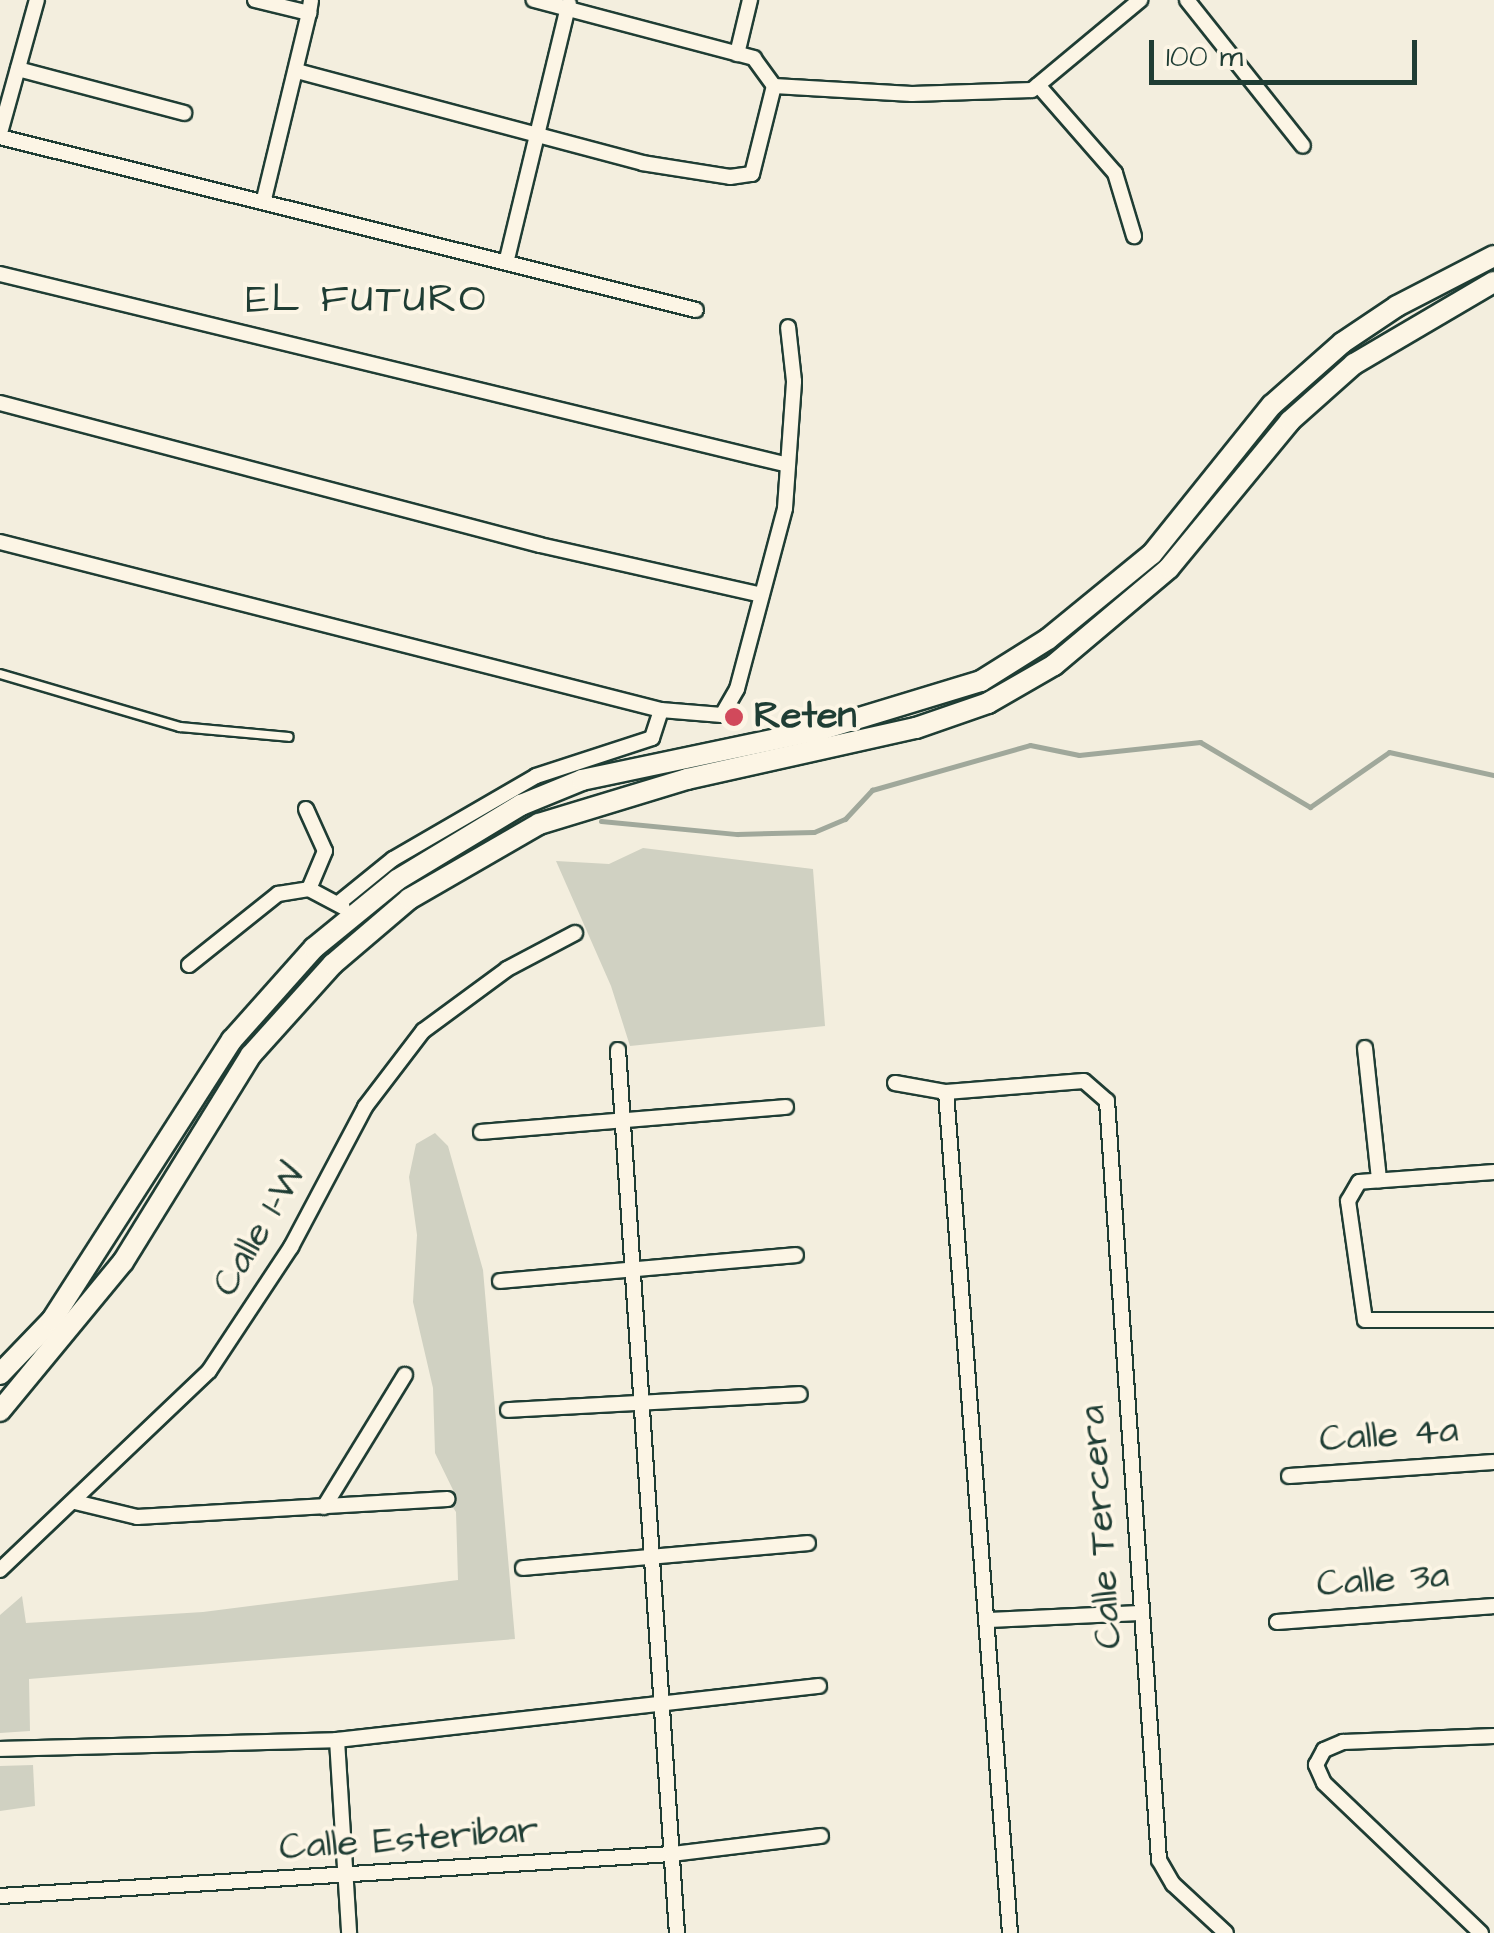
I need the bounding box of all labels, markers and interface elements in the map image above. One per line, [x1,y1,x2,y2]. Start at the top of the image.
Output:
scale bar [1154,20,1422,82]
text: 100 m [1166,36,1243,78]
district label: EL FUTURO [246,276,488,324]
place label: Reten [754,694,857,740]
marker: Reten [723,706,745,728]
street label: Calle 1-W [204,1155,316,1305]
street label: Calle Tercera [1071,1404,1133,1650]
street label: Calle 4a [1318,1408,1460,1464]
street label: Calle 3a [1315,1554,1451,1608]
street label: Calle Esteribar [278,1808,540,1872]

